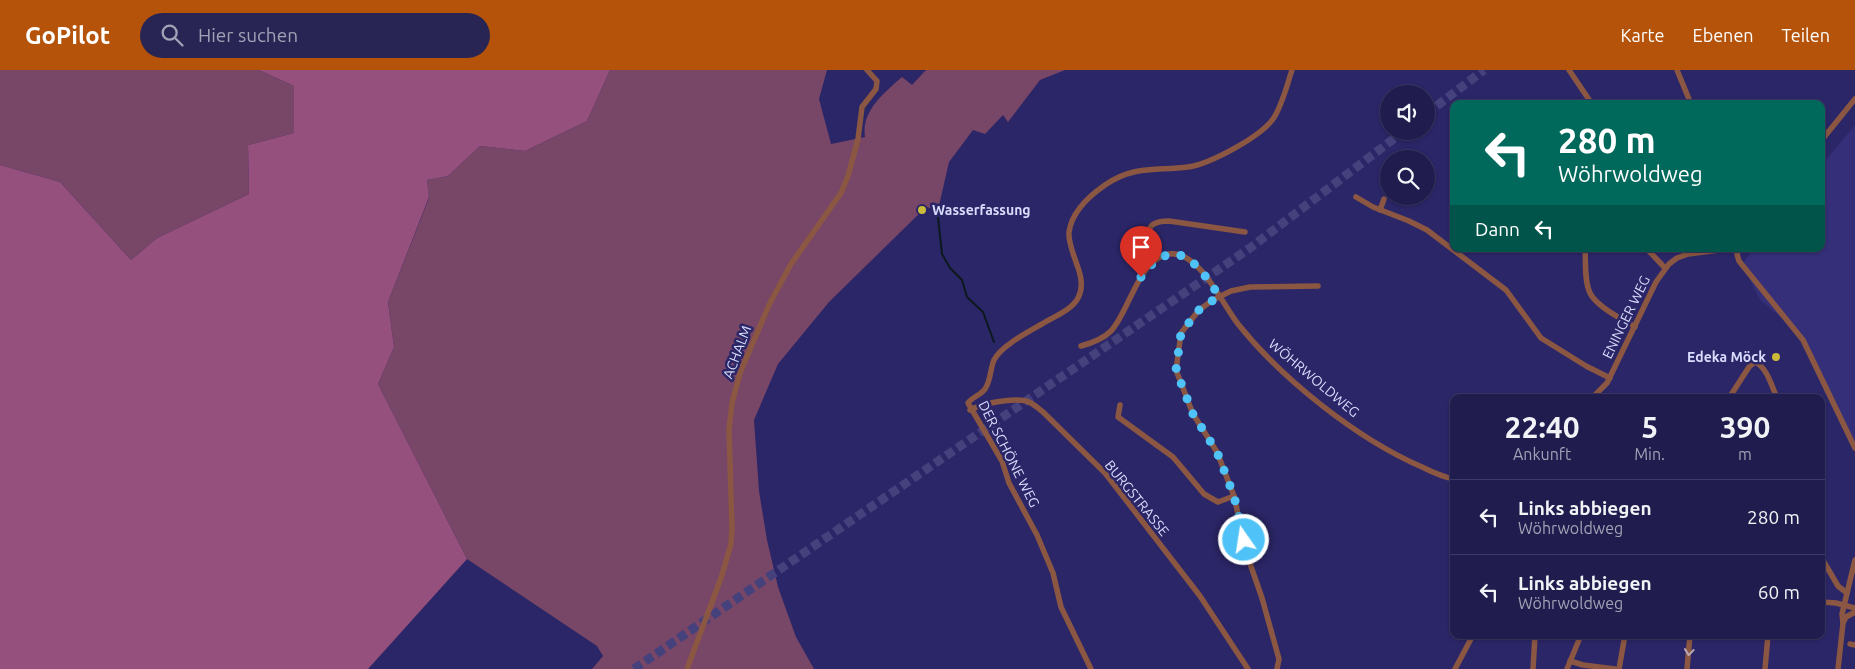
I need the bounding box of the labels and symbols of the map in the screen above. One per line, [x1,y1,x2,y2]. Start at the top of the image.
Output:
place label: Wasserfassung [932,202,1031,218]
marker: Wasserfassung [916,204,928,216]
pin [1120,226,1162,277]
street label: ENINGER WEG [1599,273,1653,361]
street label: ACHALM [720,323,754,381]
street label: WÖHRWOLDWEG [1266,335,1363,420]
place label: Edeka Möck [1687,349,1766,365]
marker: Edeka Möck [1770,351,1782,363]
street label: DER SCHÖNE WEG [975,398,1044,510]
street label: BURGSTRASSE [1102,457,1172,539]
position arrow [1217,513,1269,565]
one-way arrow [1684,648,1695,656]

